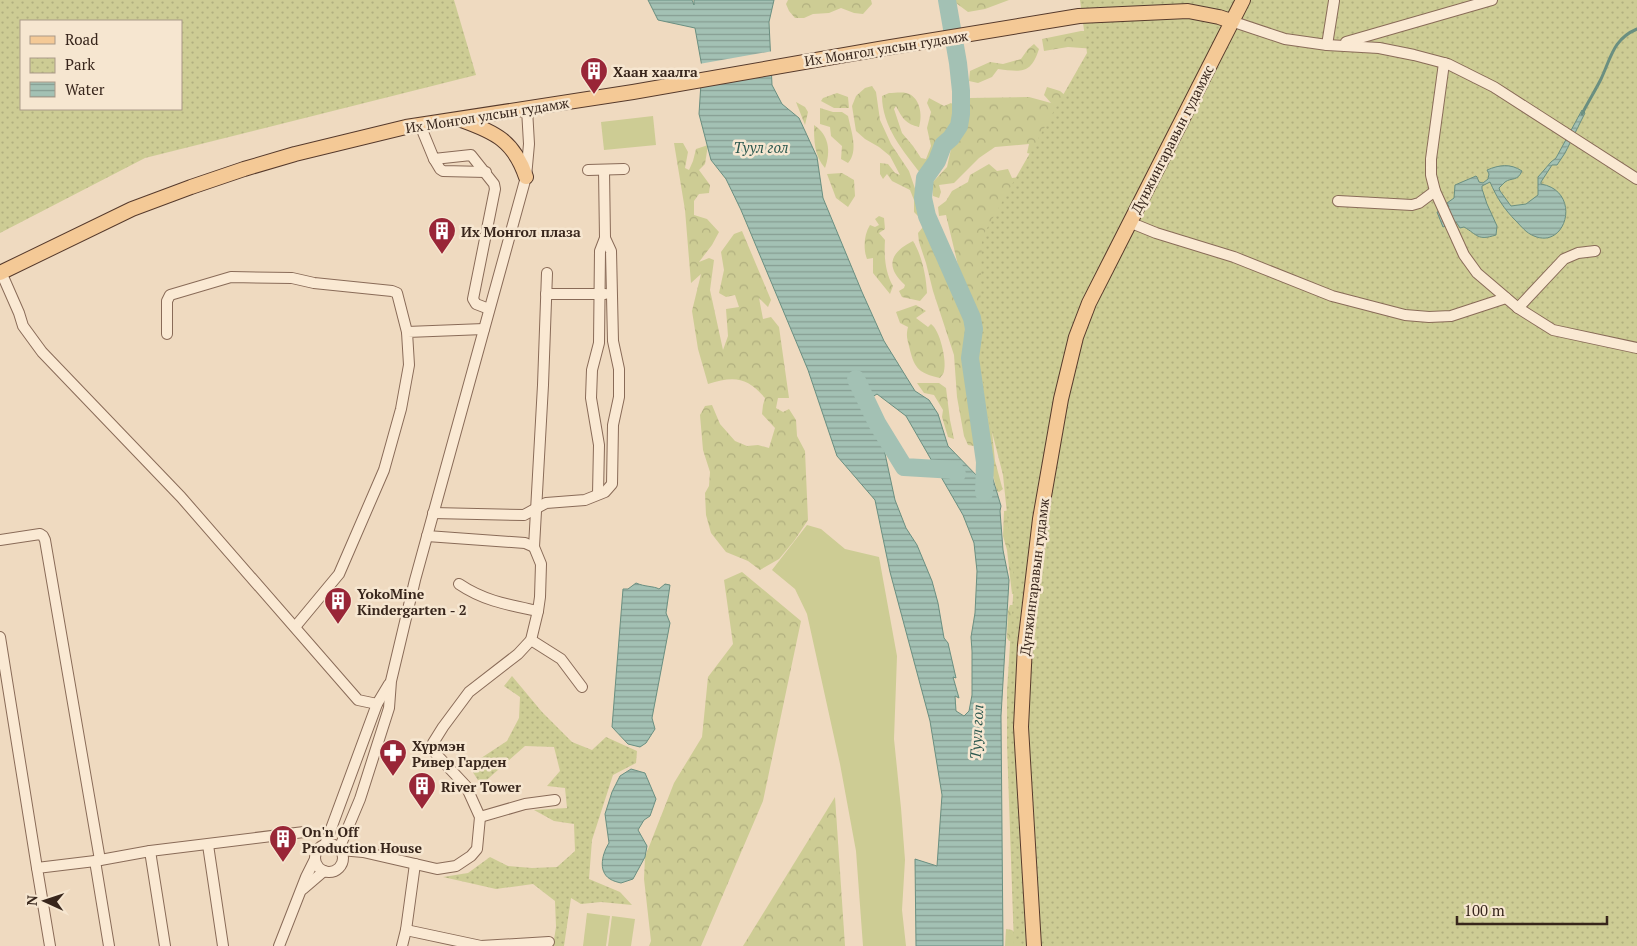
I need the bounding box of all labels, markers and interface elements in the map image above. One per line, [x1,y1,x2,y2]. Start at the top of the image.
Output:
legend [20,20,182,110]
street label: Их Монгол улсын гудамж [803,26,970,70]
text: Road [65,29,98,49]
text: Park [65,54,95,74]
building icon: Хаан хаалга [579,56,609,95]
street label: Дүнжингаравын гудамжс [1126,61,1218,217]
place label: Хаан хаалга [613,62,698,81]
text: Water [65,79,105,99]
street label: Их Монгол улсын гудамж [404,93,571,137]
water label: Туул гол [733,137,789,157]
building icon: Их Монгол плаза [427,216,457,255]
place label: Их Монгол плаза [461,222,581,241]
street label: Дүнжингаравын гудамж [1015,496,1053,657]
place label: YokoMine Kindergarten - 2 [357,584,467,619]
building icon: YokoMine Kindergarten - 2 [323,586,353,625]
water label: Туул гол [965,704,987,760]
place label: Хүрмэн Ривер Гарден [412,736,506,771]
pharmacy icon: Хүрмэн Ривер Гарден [378,738,408,777]
building icon: River Tower [407,771,437,810]
place label: River Tower [441,777,521,796]
place label: On'n Off Production House [302,822,422,857]
building icon: On'n Off Production House [268,824,298,863]
north arrow [20,876,70,926]
text: N [22,894,41,906]
scale bar [1457,894,1607,926]
text: 100 m [1464,900,1505,920]

